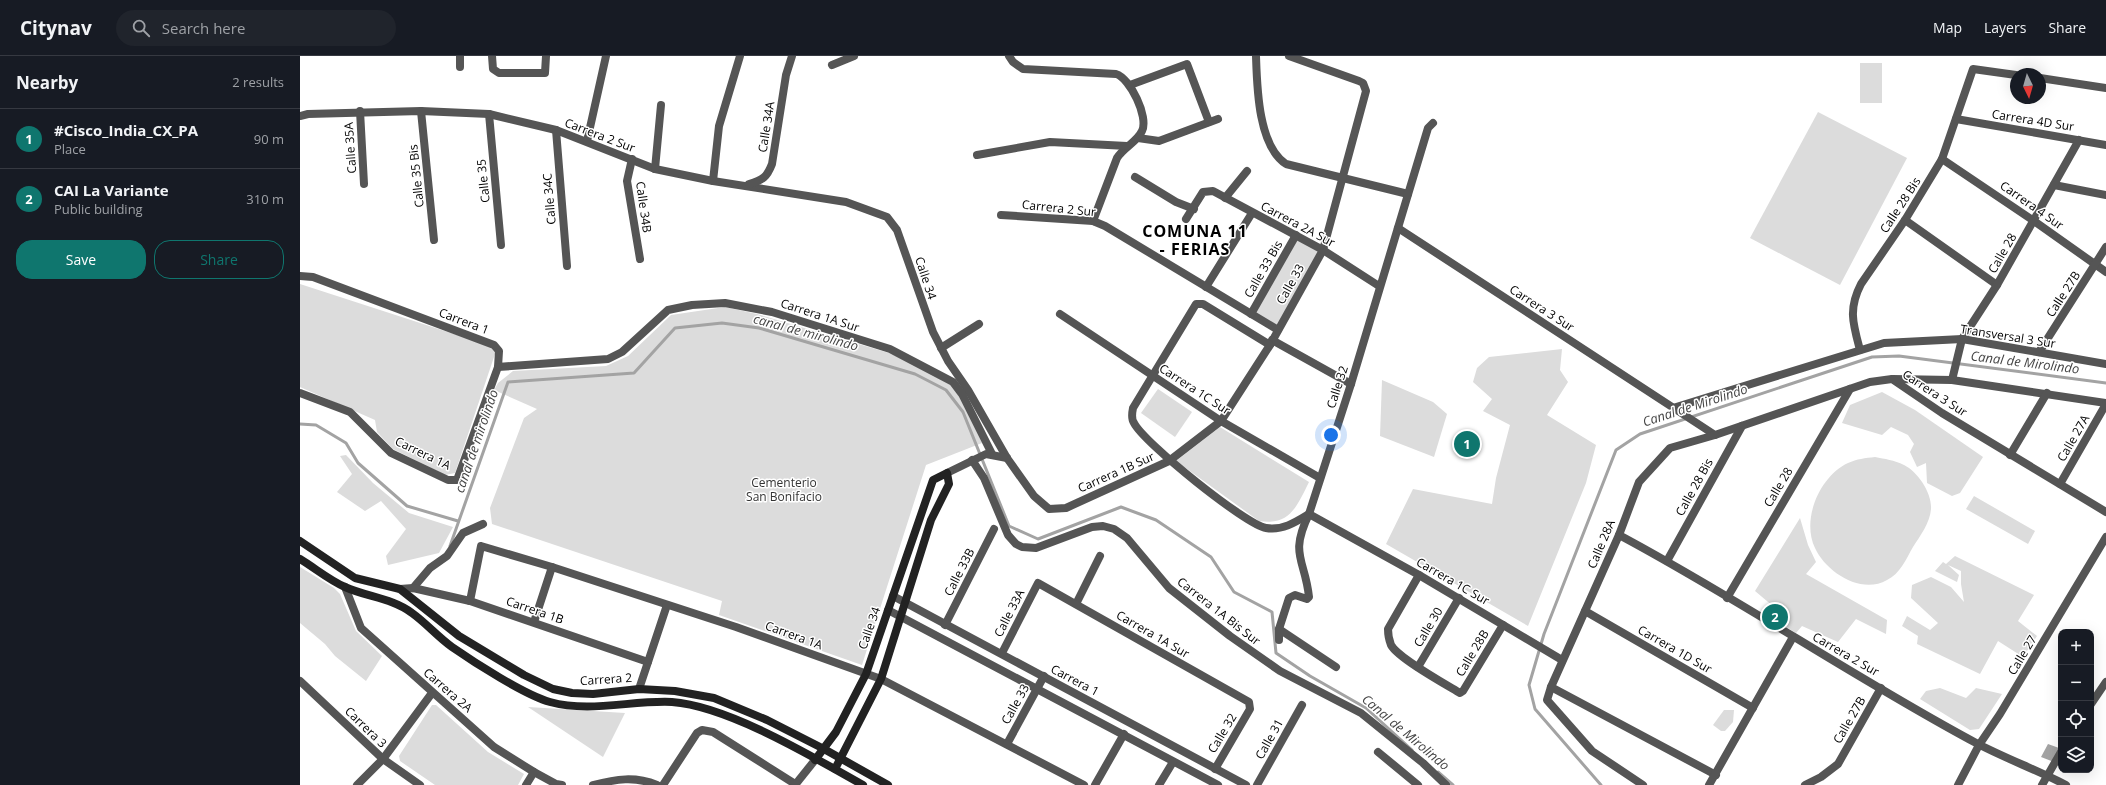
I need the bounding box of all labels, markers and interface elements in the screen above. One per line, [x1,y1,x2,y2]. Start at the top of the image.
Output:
search box [116,10,396,46]
text: Citynav [20,15,92,41]
icon: search [130,17,152,39]
text: Search here [162,18,245,38]
text: Map [1933,18,1962,37]
text: Layers [1984,18,2026,37]
text: Share [2048,18,2086,37]
north arrow [2010,68,2046,104]
text: Nearby [16,71,78,94]
text: 2 results [232,73,284,91]
street label: Calle 34A [754,100,778,154]
street label: Carrera 4D Sur [1991,105,2075,135]
street label: Carrera 2 Sur [562,114,638,156]
text: #Cisco_India_CX_PA [54,120,198,140]
street label: Calle 35A [340,121,360,174]
text: 1 [25,130,33,148]
text: 90 m [254,130,284,148]
text: Place [54,140,86,158]
street label: Calle 35 Bis [404,143,428,208]
street label: Calle 35 [472,158,494,204]
street label: Calle 34C [538,172,560,225]
street label: Calle 28 Bis [1876,174,1925,236]
street label: Carrera 4 Sur [1997,177,2067,233]
text: CAI La Variante [54,180,169,200]
street label: Calle 34B [632,180,656,234]
text: 2 [25,190,33,208]
text: 310 m [246,190,284,208]
street label: Carrera 2 Sur [1021,196,1097,220]
street label: Carrera 2A Sur [1258,197,1338,251]
text: Public building [54,200,143,218]
district label: COMUNA 11 - FERIAS [1142,220,1248,260]
street label: Calle 28 [1984,230,2020,276]
street label: Calle 33 Bis [1240,237,1286,301]
button: Save [16,240,146,279]
button: Share [154,240,284,279]
street label: Calle 34 [911,255,941,302]
street label: Calle 33 [1272,261,1308,307]
street label: Calle 27B [2042,268,2084,320]
street label: Carrera 3 Sur [1506,281,1578,335]
street label: Carrera 1A Sur [778,294,862,336]
street label: Carrera 1 [437,304,491,338]
water label: canal de mirolindo [751,309,861,355]
street label: Transversal 3 Sur [1959,320,2057,352]
water label: Canal de Mirolindo [1970,346,2080,378]
street label: Carrera 1C Sur [1156,360,1234,418]
street label: Calle 32 [1322,363,1352,410]
street label: Carrera 3 Sur [1899,366,1971,420]
water label: Canal de Mirolindo [1640,380,1750,430]
water label: canal de mirolindo [450,387,502,495]
street label: Calle 27A [2053,411,2093,465]
your location [1321,425,1341,445]
pin: 1 [1454,429,1480,459]
street label: Carrera 1A [392,432,454,474]
street label: Carrera 1B Sur [1075,448,1157,496]
street label: Calle 28 Bis [1671,455,1717,519]
street label: Calle 28 [1759,464,1797,510]
park label: Cementerio San Bonifacio [746,474,822,505]
street label: Calle 28A [1583,517,1619,571]
street label: Calle 33B [940,545,978,599]
street label: Carrera 1C Sur [1413,553,1493,609]
street label: Carrera 1A Bis Sur [1174,573,1264,649]
street label: Calle 33A [990,586,1028,640]
street label: Carrera 1B [504,592,566,628]
pin: 2 [1762,602,1788,632]
street label: Calle 34 [854,604,884,652]
street label: Calle 30 [1409,604,1447,650]
street label: Carrera 1A Sur [1113,606,1193,662]
street label: Carrera 1A [763,617,825,653]
street label: Carrera 1D Sur [1635,621,1715,677]
street label: Calle 28B [1451,626,1493,680]
street label: Carrera 2 Sur [1810,628,1882,680]
map controls [2058,629,2094,773]
button: + [2058,629,2094,665]
street label: Calle 27 [2003,632,2041,678]
street label: Carrera 1 [1048,660,1102,700]
street label: Carrera 2A [420,664,476,716]
button: − [2058,665,2094,701]
street label: Carrera 2 [579,669,633,689]
street label: Calle 33 [997,681,1033,727]
water label: Canal de Mirolindo [1358,690,1454,774]
street label: Calle 27B [1829,693,1869,747]
button: locate [2058,701,2094,737]
street label: Carrera 3 [341,703,391,751]
street label: Calle 32 [1203,710,1241,756]
street label: Calle 31 [1251,716,1287,762]
button: layers [2058,737,2094,773]

